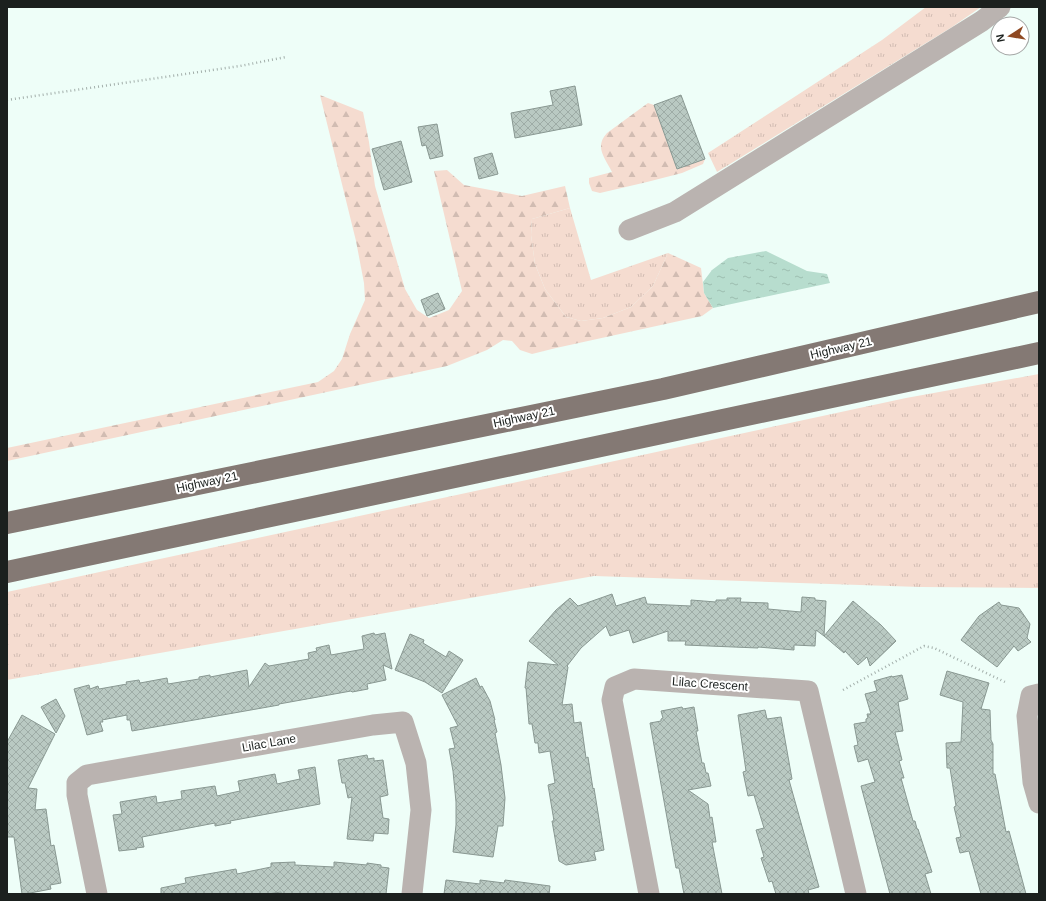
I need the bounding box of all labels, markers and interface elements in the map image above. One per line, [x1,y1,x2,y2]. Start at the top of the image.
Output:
north arrow [990,16,1030,56]
text: N [994,33,1007,43]
street label: Highway 21 [809,334,873,362]
street label: Highway 21 [492,404,556,430]
street label: Highway 21 [175,469,239,495]
street label: Lilac Crescent [672,674,749,694]
street label: Lilac Lane [241,731,297,755]

